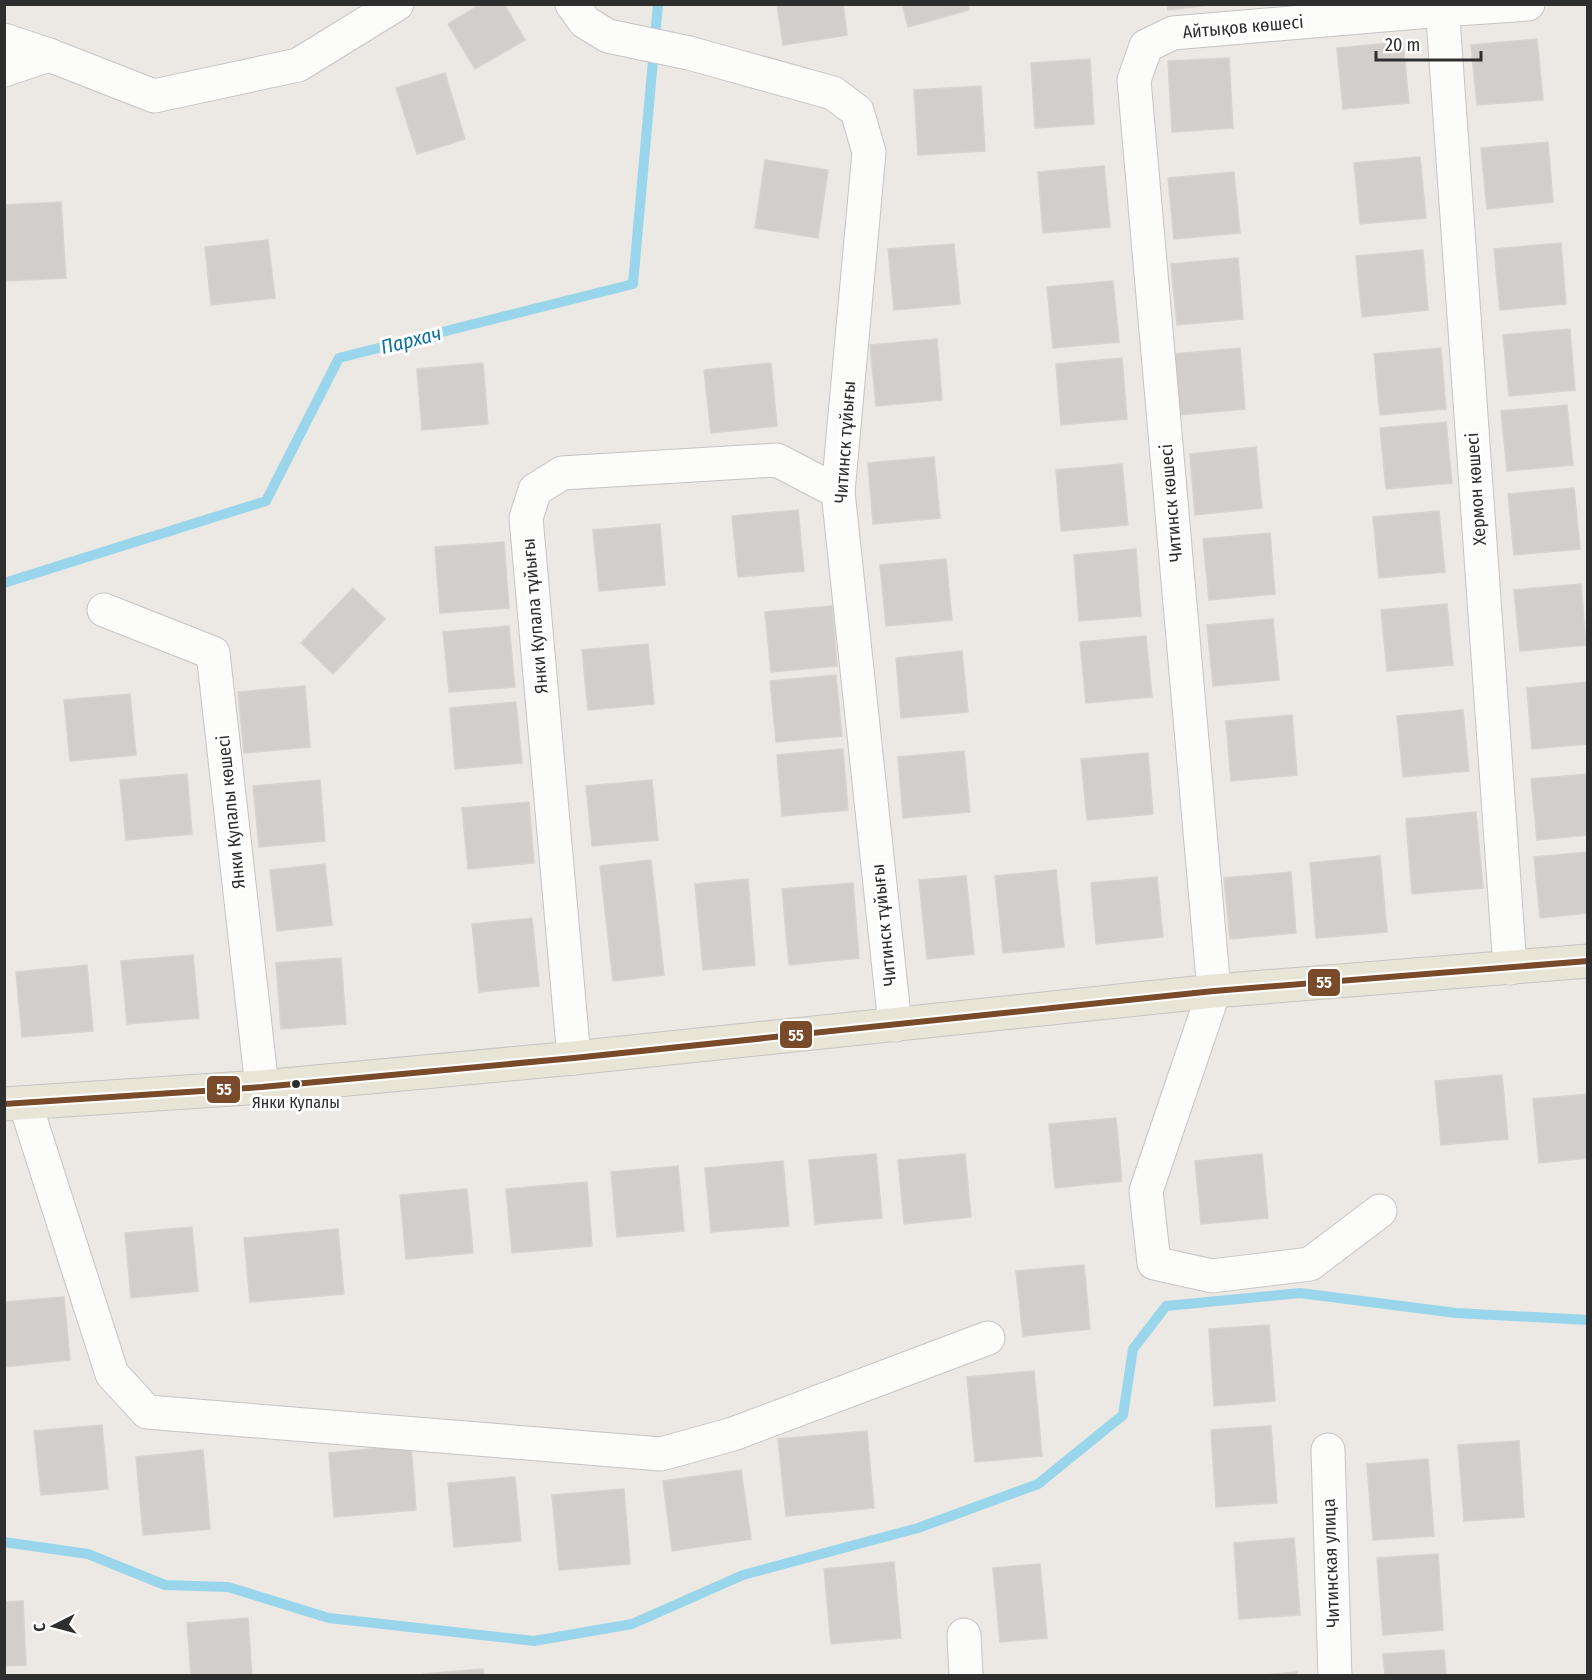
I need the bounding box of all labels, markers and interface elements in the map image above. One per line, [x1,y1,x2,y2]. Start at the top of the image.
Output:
street label: Айтықов көшесі [1182,11,1304,43]
scale bar [1376,24,1481,62]
text: 20 m [1385,34,1420,56]
water label: Пархач [378,321,444,359]
street label: Читинск тұйығы [830,380,860,504]
street label: Хермон көшесі [1461,432,1491,546]
street label: Читинск көшесі [1155,443,1187,563]
street label: Янки Купала тұйығы [517,537,553,695]
street label: Янки Купалы көшесі [212,734,250,890]
street label: Читинск тұйығы [867,863,901,987]
line badge: 55 [1307,968,1341,997]
text: 55 [1316,973,1332,992]
line badge: 55 [779,1020,813,1049]
text: 55 [788,1026,804,1045]
line badge: 55 [206,1075,241,1104]
marker: Янки Купалы [290,1078,302,1090]
text: 55 [216,1080,232,1099]
place label: Янки Купалы [252,1093,340,1112]
street label: Читинская улица [1318,1498,1344,1628]
north arrow [24,1596,84,1656]
text: С [30,1622,49,1633]

